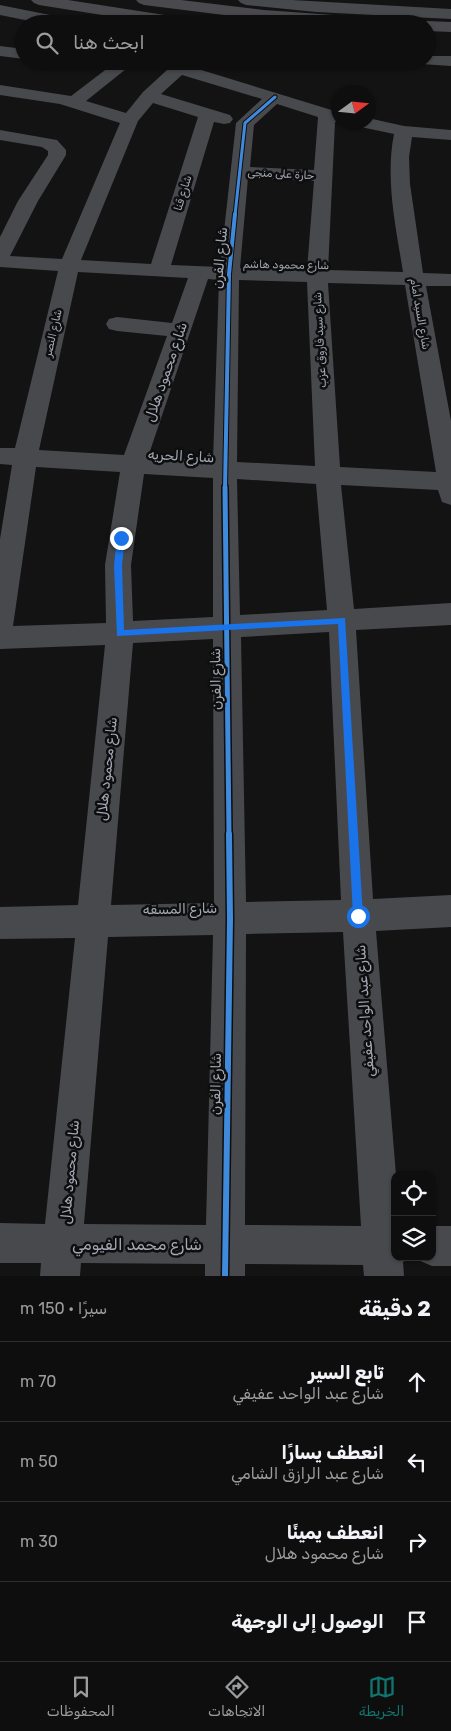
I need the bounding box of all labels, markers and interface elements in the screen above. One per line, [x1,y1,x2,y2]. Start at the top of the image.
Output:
search box [15,15,436,70]
icon: search [33,29,61,57]
text: ابحث هنا [73,31,145,54]
north arrow [331,85,376,130]
street label: حارة على منجى [247,166,315,182]
street label: شارع قنا [171,174,196,213]
street label: شارع الفرن [209,226,233,290]
street label: شارع محمود هاشم [243,258,329,274]
street label: شارع السيد امام [405,277,433,351]
street label: شارع سيد فاروق عزب [311,292,331,388]
street label: شارع النصر [41,308,67,360]
street label: شارع محمود هلال [141,320,193,425]
street label: شارع الحريه [147,446,215,468]
route end [110,527,133,550]
street label: شارع الفرن [207,648,227,710]
street label: شارع محمود هلال [93,716,123,822]
street label: شارع المسقه [143,900,218,920]
route start [347,905,370,928]
street label: شارع عبد الواحد عفيفي [352,944,380,1078]
street label: شارع الفرن [207,1053,227,1115]
street label: شارع محمود هلال [57,1119,85,1225]
map controls [391,1171,436,1261]
button: locate [391,1171,436,1216]
button: layers [391,1216,436,1261]
street label: شارع محمد الفيومي [72,1235,202,1257]
text: 2 دقيقة [359,1296,431,1321]
text: سيرًا · 150 m [20,1299,107,1318]
text: تابع السير [308,1361,384,1384]
icon: ahead [403,1368,431,1396]
text: 70 m [20,1372,57,1391]
text: شارع عبد الواحد عفيفي [232,1384,384,1403]
text: انعطف يسارًا [281,1441,384,1464]
icon: left [403,1448,431,1476]
text: 50 m [20,1452,58,1471]
text: شارع عبد الرازق الشامي [231,1464,384,1483]
text: انعطف يمينًا [287,1521,384,1544]
icon: right [403,1528,431,1556]
text: 30 m [20,1532,58,1551]
text: شارع محمود هلال [265,1544,384,1563]
icon: arrive [403,1608,431,1636]
text: الوصول إلى الوجهة [231,1610,384,1633]
tab: المحفوظات [47,1673,115,1720]
tab: الاتجاهات [208,1673,265,1720]
tab: الخريطة [359,1673,404,1720]

